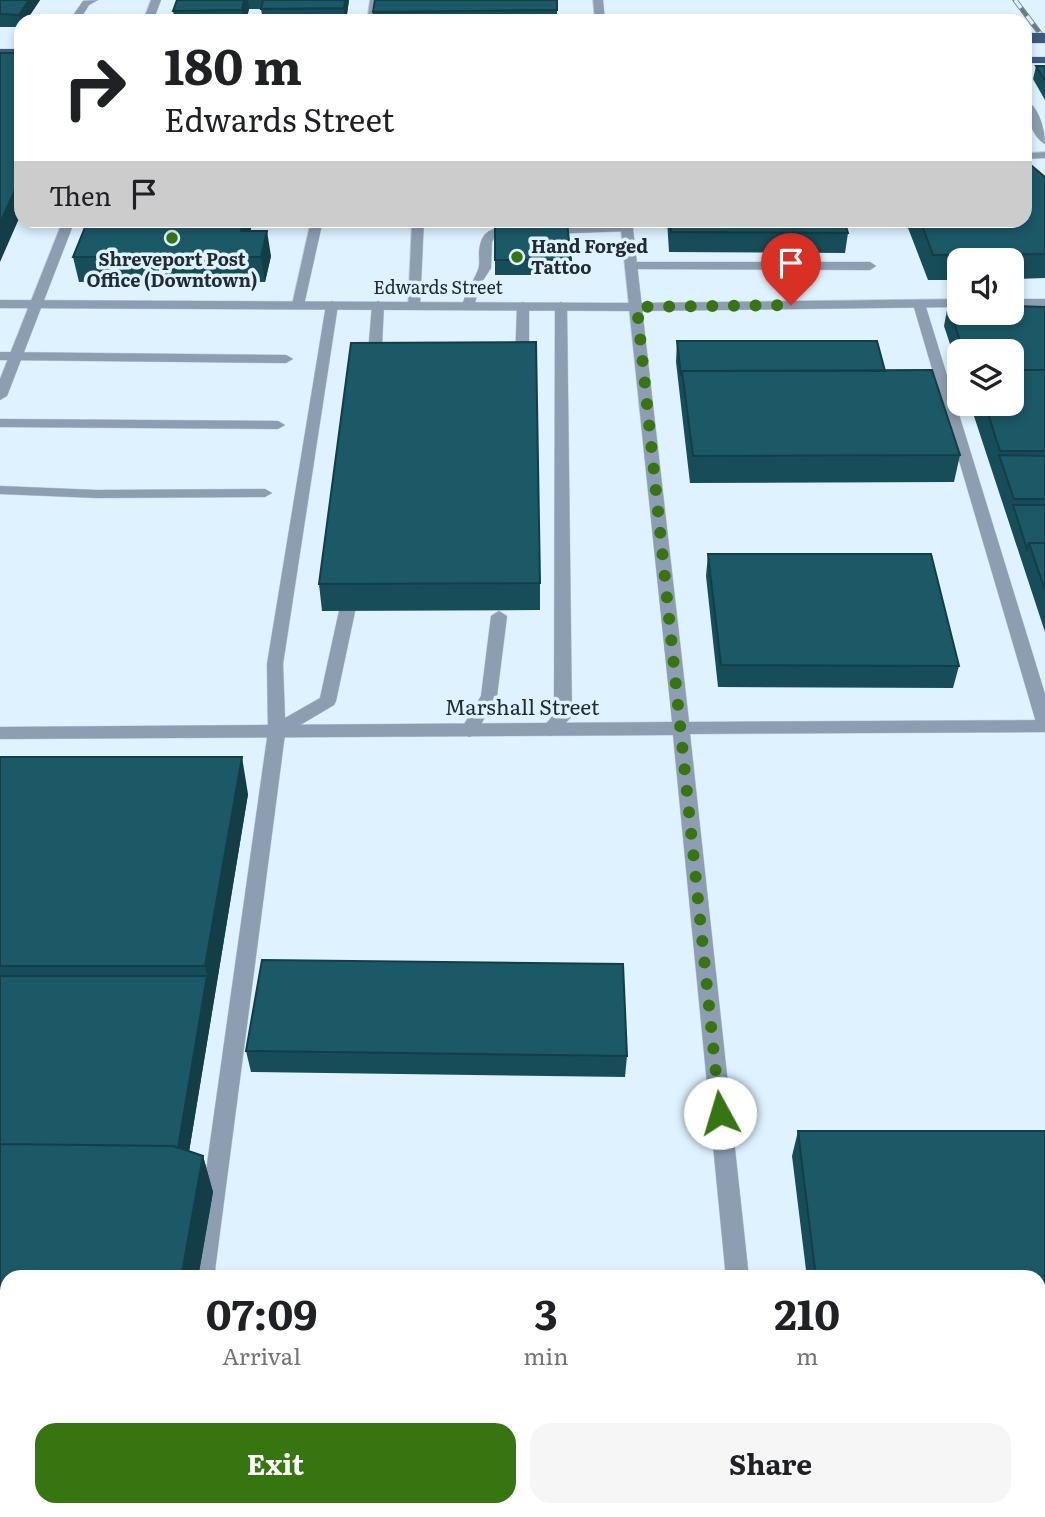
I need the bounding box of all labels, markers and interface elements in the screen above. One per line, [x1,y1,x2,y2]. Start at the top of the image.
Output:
text: 180 m [164,27,302,100]
icon: right [49,42,140,133]
text: Edwards Street [164,94,394,142]
text: Then [49,175,111,214]
icon: arrive [125,175,163,213]
marker: Shreveport Post Office (Downtown) [164,230,180,246]
place label: Hand Forged Tattoo [531,232,648,280]
pin [761,233,821,305]
icon: arrive [772,244,810,282]
place label: Shreveport Post Office (Downtown) [87,245,257,293]
map controls [947,248,1024,416]
button: sound [947,248,1024,325]
marker: Hand Forged Tattoo [509,249,525,265]
street label: Edwards Street [373,273,504,300]
button: layers [947,339,1024,416]
street label: Marshall Street [445,690,600,721]
position arrow [683,1076,757,1150]
text: 07:09 [206,1281,317,1343]
text: 3 [534,1281,558,1343]
text: 210 [774,1281,840,1343]
text: Arrival [222,1338,301,1372]
text: min [523,1338,568,1372]
text: m [796,1338,818,1372]
button: Exit [35,1423,516,1503]
button: Share [530,1423,1011,1503]

